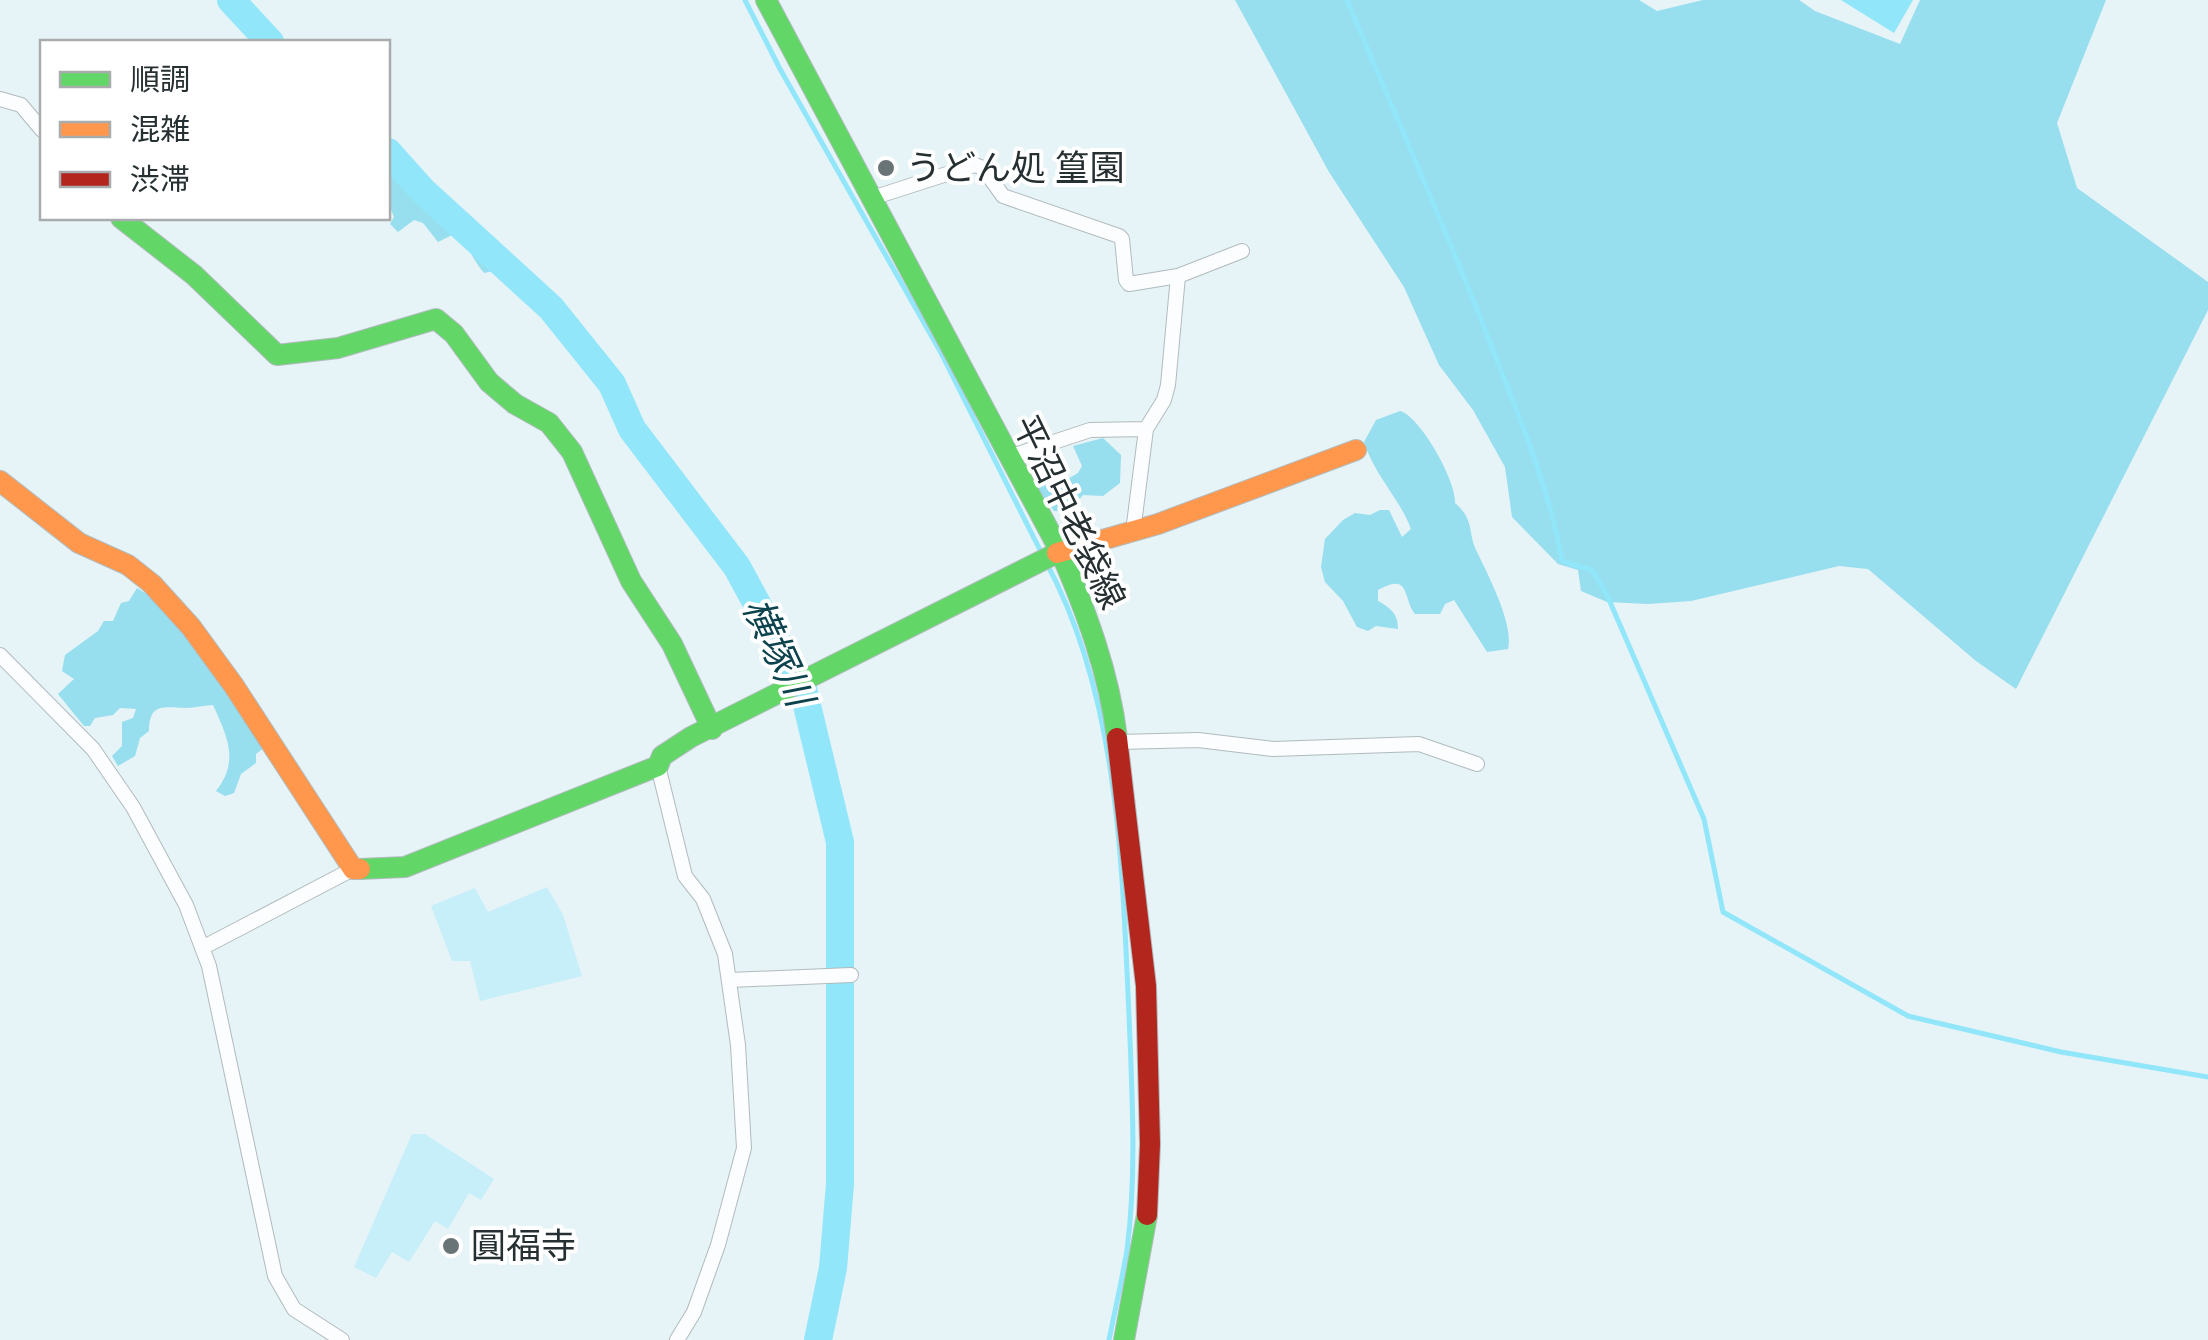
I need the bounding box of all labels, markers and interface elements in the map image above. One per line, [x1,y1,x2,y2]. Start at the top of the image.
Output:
legend [40,40,390,220]
text: 順調 [130,61,190,97]
text: 混雑 [130,111,190,147]
place label: うどん処 篁園 [906,146,1125,188]
marker: うどん処 篁園 [875,157,897,179]
text: 渋滞 [130,161,190,197]
street label: 平沼中老袋線 [1005,408,1135,615]
water label: 横塚川 [735,590,826,716]
place label: 圓福寺 [471,1224,576,1266]
marker: 圓福寺 [440,1235,462,1257]

